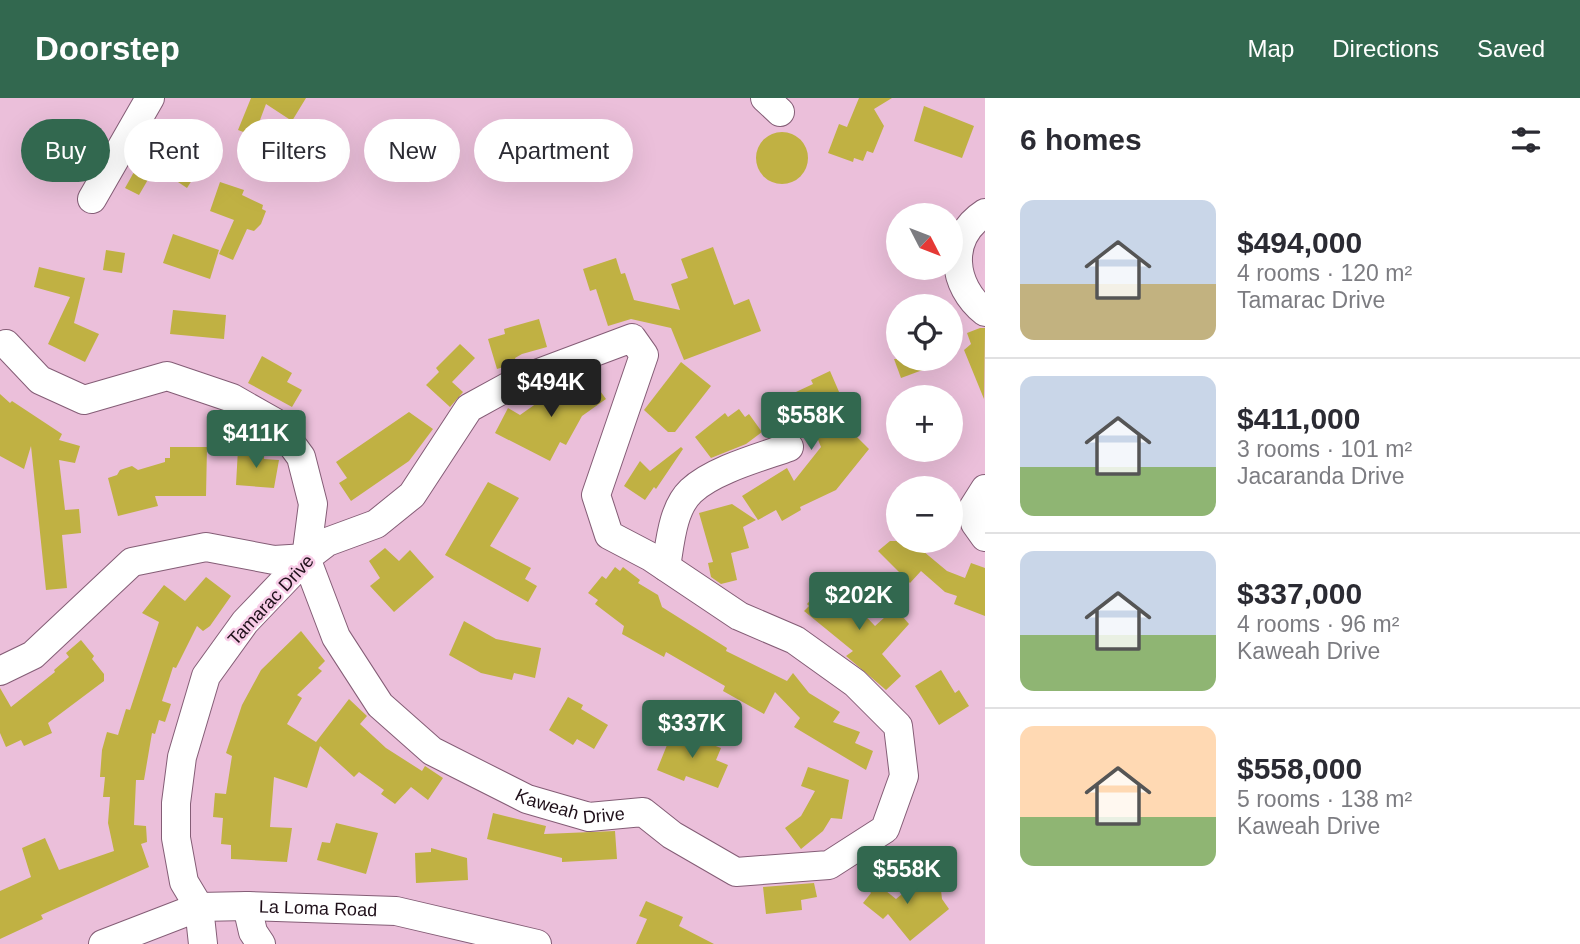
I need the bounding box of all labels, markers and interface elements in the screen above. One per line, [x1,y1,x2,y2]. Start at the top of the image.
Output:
text: Doorstep [35,30,180,67]
text: Map [1248,35,1294,62]
text: Directions [1332,35,1439,62]
text: Saved [1477,35,1545,62]
chip: Buy [21,119,110,182]
chip: Rent [124,119,223,182]
chip: Filters [237,119,350,182]
chip: New [364,119,460,182]
chip: Apartment [474,119,633,182]
icon: filters [1507,121,1545,159]
text: 6 homes [1020,123,1142,156]
north arrow [886,203,962,280]
map controls [886,203,963,553]
text: $494,000 [1237,226,1362,259]
icon: home [1076,228,1160,312]
text: 4 rooms · 120 m² [1237,260,1412,286]
text: Tamarac Drive [1237,287,1385,313]
button: locate [886,294,963,371]
pin: $494K [502,360,600,419]
text: $494K [517,369,585,395]
button: + [886,385,963,462]
pin: $558K [762,392,860,452]
text: $558K [777,402,845,428]
text: $411,000 [1237,402,1360,435]
icon: home [1076,404,1160,488]
pin: $411K [207,410,305,470]
text: $411K [223,420,289,446]
text: 3 rooms · 101 m² [1237,436,1412,462]
text: Jacaranda Drive [1237,463,1404,489]
button: − [886,476,963,553]
street label: Tamarac Drive [224,551,318,649]
pin: $202K [810,573,908,632]
text: $337,000 [1237,577,1362,610]
icon: home [1076,579,1160,663]
text: $202K [825,582,893,608]
text: 4 rooms · 96 m² [1237,611,1399,637]
text: Kaweah Drive [1237,638,1380,664]
pin: $337K [643,700,741,760]
text: $337K [658,710,726,736]
text: $558,000 [1237,752,1362,785]
icon: home [1076,754,1160,838]
street label: Kaweah Drive [512,785,626,828]
text: 5 rooms · 138 m² [1237,786,1412,812]
text: Kaweah Drive [1237,813,1380,839]
pin: $558K [858,846,956,906]
text: $558K [873,856,941,882]
street label: La Loma Road [259,896,377,920]

